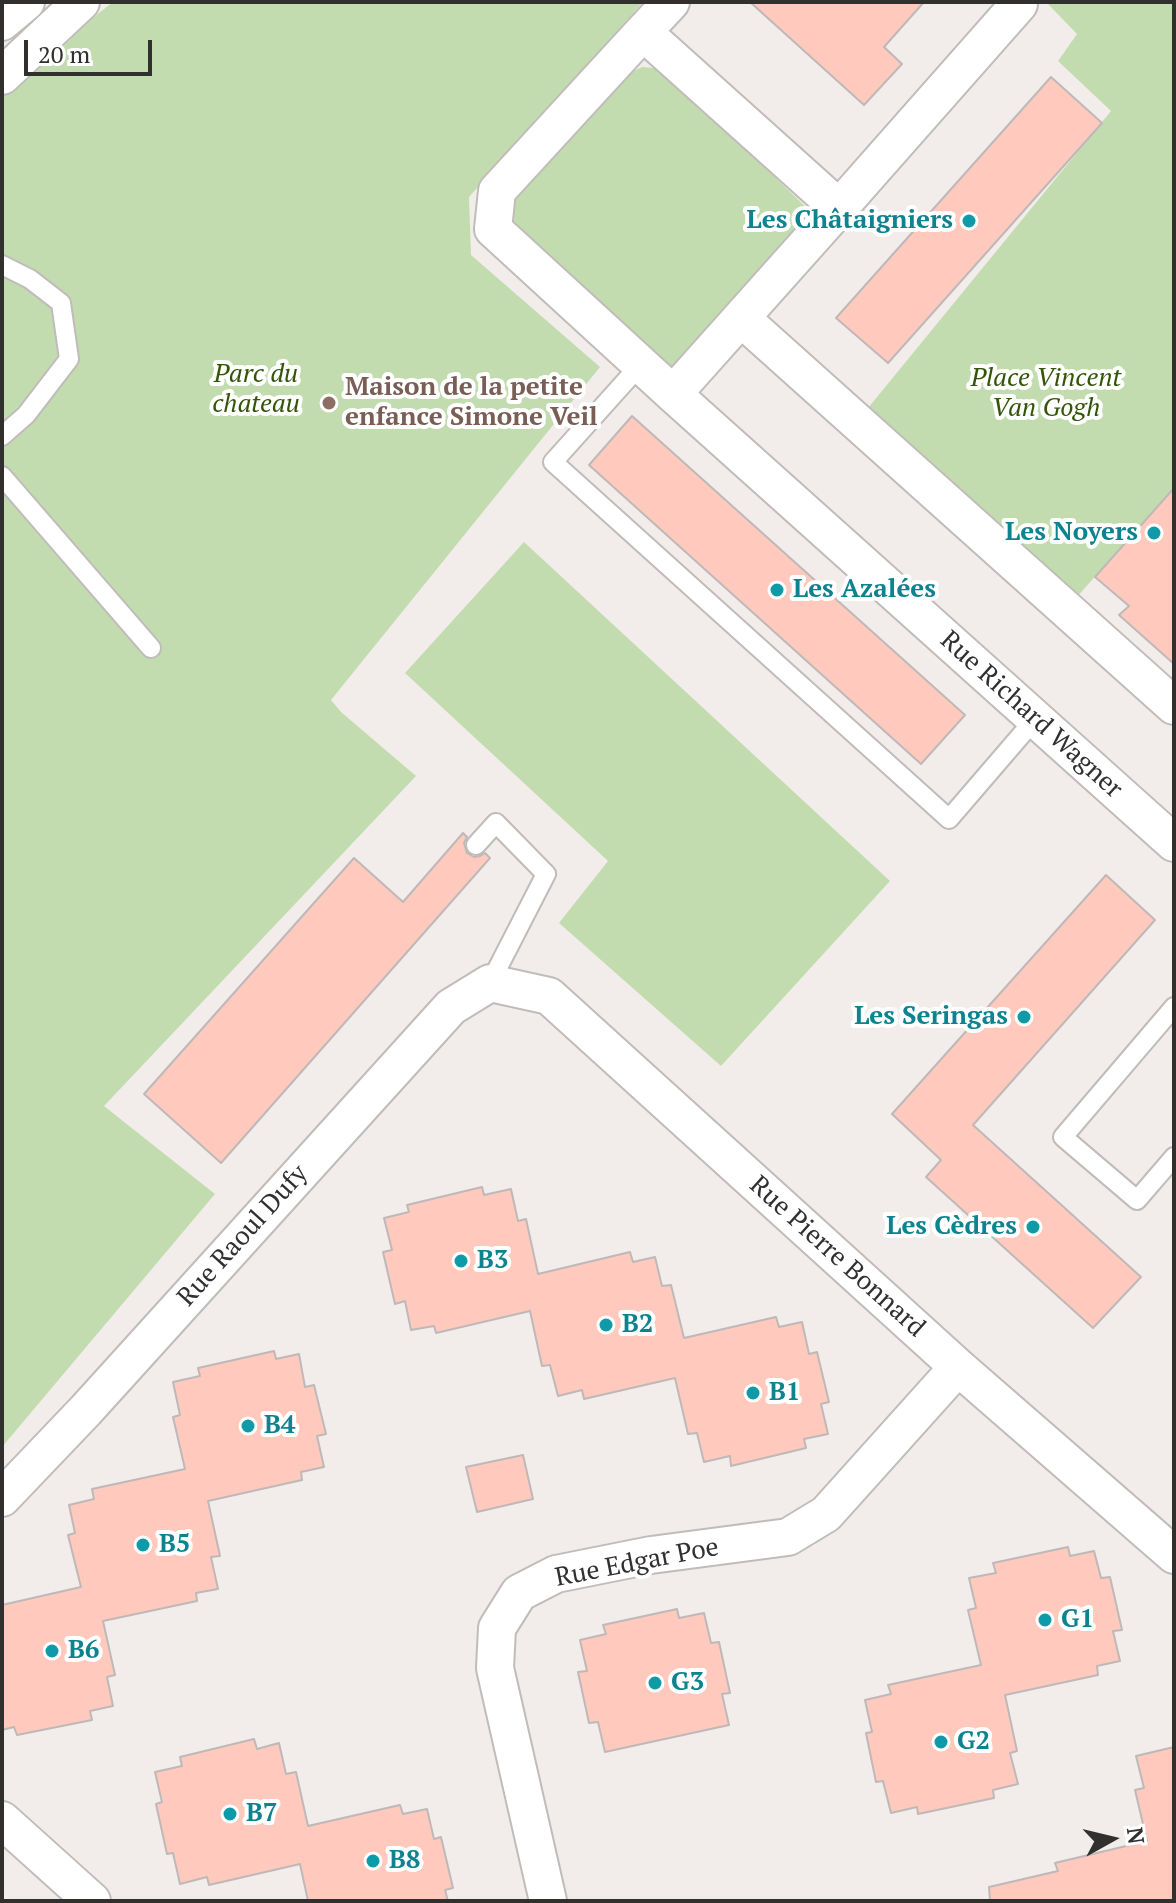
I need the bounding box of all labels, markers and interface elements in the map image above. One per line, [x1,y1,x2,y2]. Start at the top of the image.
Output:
scale bar [28,24,156,74]
text: 20 m [38,38,90,70]
place label: Les Châtaigniers [747,205,953,237]
marker: Les Châtaigniers [960,212,978,230]
park label: Parc du chateau [212,359,300,420]
park label: Place Vincent Van Gogh [971,363,1121,424]
place label: Maison de la petite enfance Simone Veil [345,372,598,434]
marker: Maison de la petite enfance Simone Veil [320,394,338,412]
place label: Les Noyers [1005,517,1138,549]
marker: Les Noyers [1145,524,1163,542]
place label: Les Azalées [793,574,936,606]
marker: Les Azalées [768,581,786,599]
street label: Rue Richard Wagner [933,625,1129,805]
place label: Les Seringas [854,1001,1008,1033]
marker: Les Seringas [1015,1008,1033,1026]
street label: Rue Raoul Dufy [171,1159,315,1313]
street label: Rue Pierre Bonnard [743,1170,931,1344]
place label: Les Cèdres [886,1211,1017,1243]
marker: Les Cèdres [1024,1218,1042,1236]
place label: B3 [477,1245,509,1277]
marker: B3 [452,1252,470,1270]
place label: B2 [622,1309,654,1341]
marker: B2 [597,1316,615,1334]
place label: B1 [769,1377,801,1409]
marker: B1 [744,1384,762,1402]
place label: B4 [264,1410,296,1442]
marker: B4 [239,1417,257,1435]
place label: B5 [159,1529,191,1561]
street label: Rue Edgar Poe [553,1532,721,1594]
marker: B5 [134,1536,152,1554]
place label: G1 [1061,1604,1094,1636]
marker: G1 [1036,1611,1054,1629]
place label: B6 [68,1635,100,1667]
marker: B6 [43,1642,61,1660]
place label: G3 [671,1667,704,1699]
marker: G3 [646,1674,664,1692]
place label: G2 [957,1726,990,1758]
marker: G2 [932,1733,950,1751]
place label: B7 [246,1798,278,1830]
north arrow [1072,1799,1152,1879]
marker: B7 [221,1805,239,1823]
text: N [1121,1825,1152,1846]
place label: B8 [389,1845,421,1877]
marker: B8 [364,1852,382,1870]

